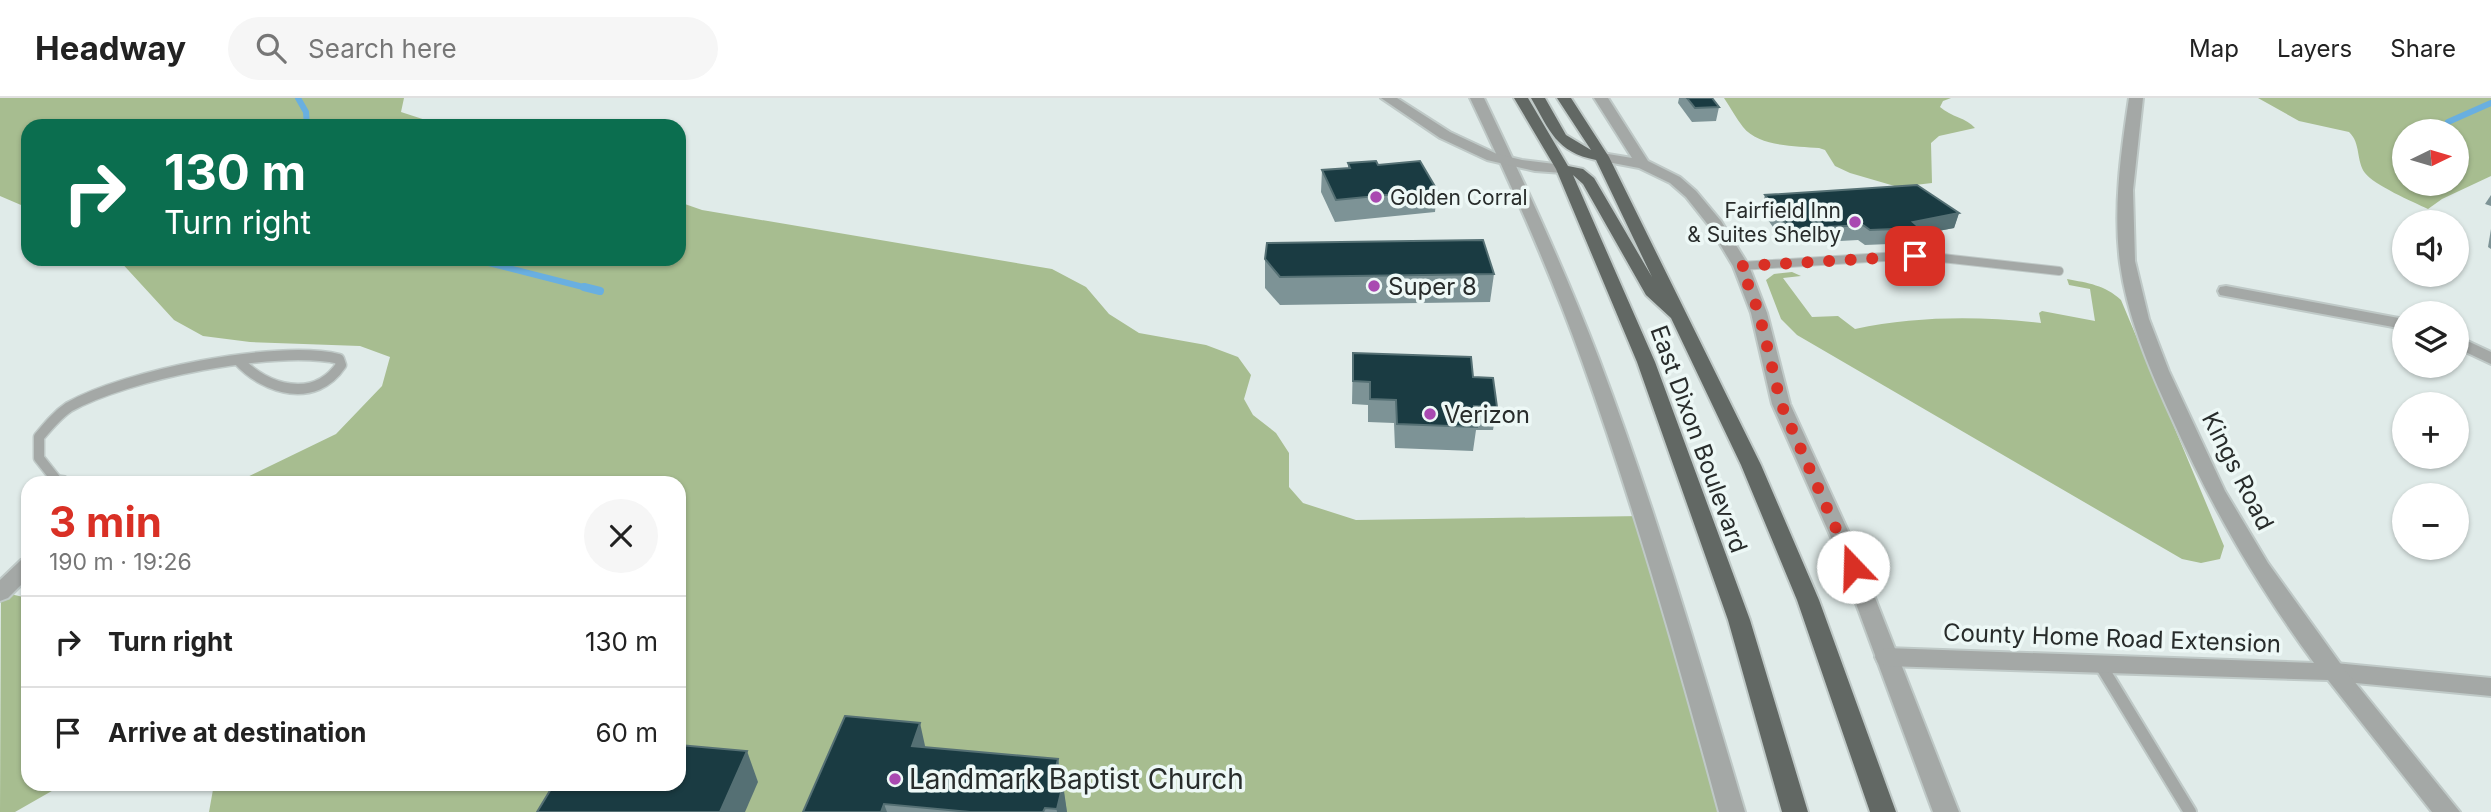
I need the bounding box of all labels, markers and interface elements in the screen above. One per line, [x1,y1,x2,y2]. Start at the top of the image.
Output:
search box [228,17,718,80]
text: Headway [35,28,186,68]
icon: search [252,29,290,67]
text: Search here [308,33,457,64]
text: Map [2189,34,2239,63]
text: Layers [2277,34,2352,63]
text: Share [2390,34,2456,63]
north arrow [2392,119,2469,196]
map controls [2392,119,2469,560]
text: 130 m [164,143,306,202]
icon: right [49,147,140,238]
place label: Golden Corral [1390,185,1528,210]
marker: Golden Corral [1368,189,1384,205]
place label: Fairfield Inn & Suites Shelby [1687,198,1841,247]
text: Turn right [164,203,311,242]
button: sound [2392,210,2469,287]
marker: Fairfield Inn & Suites Shelby [1847,214,1863,230]
pin [1885,226,1945,286]
icon: arrive [1896,237,1934,275]
place label: Super 8 [1388,272,1477,301]
marker: Super 8 [1366,278,1382,294]
button: layers [2392,301,2469,378]
street label: East Dixon Boulevard [1644,321,1754,557]
button: + [2392,392,2469,469]
place label: Verizon [1444,400,1530,429]
marker: Verizon [1422,406,1438,422]
street label: Kings Road [2196,407,2280,535]
button: − [2392,483,2469,560]
text: 3 min [49,496,162,547]
button: close [584,499,658,573]
position arrow [1816,530,1890,604]
text: 190 m · 19:26 [49,548,192,576]
street label: County Home Road Extension [1942,618,2282,658]
icon: right [49,623,87,661]
text: Turn right [108,626,233,657]
text: 130 m [585,626,658,657]
icon: arrive [49,714,87,752]
text: Arrive at destination [108,717,367,748]
text: 60 m [595,717,658,748]
place label: Landmark Baptist Church [909,762,1244,796]
marker: Landmark Baptist Church [887,771,903,787]

